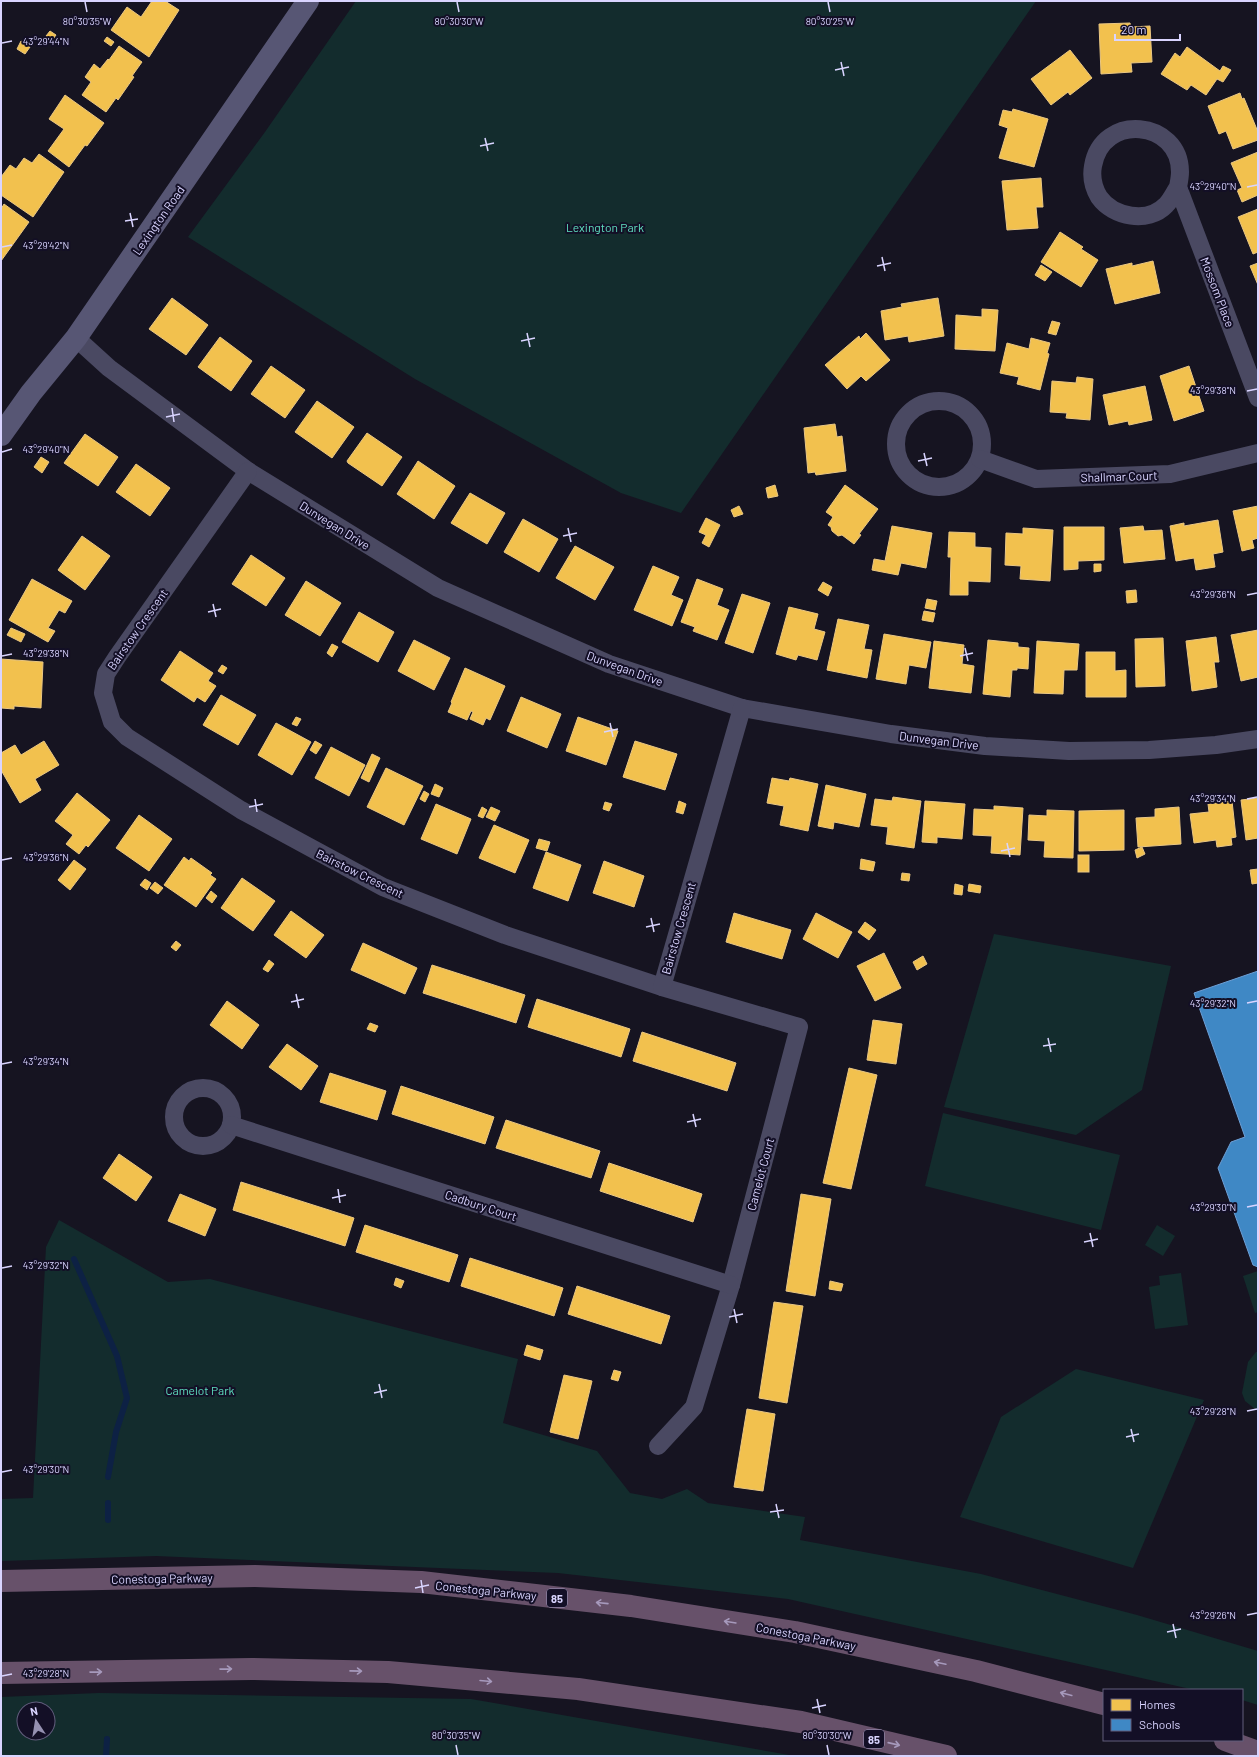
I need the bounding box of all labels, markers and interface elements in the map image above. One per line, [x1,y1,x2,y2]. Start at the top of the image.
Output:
text: 80°30'35"W [63,15,111,27]
text: 80°30'30"W [435,15,484,27]
text: 80°30'25"W [806,15,855,27]
scale bar [1115,16,1180,42]
text: 20 m [1121,22,1147,36]
text: 43°29'44"N [23,35,69,47]
text: 43°29'40"N [1190,180,1236,192]
street label: Lexington Road [129,183,187,257]
park label: Lexington Park [566,220,644,234]
text: 43°29'42"N [23,239,69,251]
street label: Mossom Place [1198,255,1238,329]
text: 43°29'38"N [1190,384,1236,396]
text: 43°29'40"N [23,443,69,455]
street label: Shallmar Court [1080,468,1158,484]
street label: Dunvegan Drive [297,498,373,552]
street label: Bairstow Crescent [104,586,170,672]
text: 43°29'36"N [1190,588,1236,600]
text: 43°29'38"N [23,647,69,659]
street label: Dunvegan Drive [585,648,665,688]
street label: Dunvegan Drive [898,728,980,752]
text: 43°29'34"N [1190,792,1236,804]
street label: Bairstow Crescent [314,846,406,900]
text: 43°29'36"N [23,851,69,863]
street label: Bairstow Crescent [658,880,698,976]
text: 43°29'32"N [1190,997,1236,1009]
text: 43°29'34"N [23,1055,69,1067]
street label: Camelot Court [744,1136,776,1212]
street label: Cadbury Court [443,1187,519,1223]
text: 43°29'30"N [1190,1201,1236,1213]
text: 43°29'32"N [23,1259,69,1271]
park label: Camelot Park [165,1383,235,1397]
text: 43°29'28"N [1190,1405,1236,1417]
text: 43°29'30"N [23,1463,69,1475]
street label: Conestoga Parkway [111,1570,213,1586]
street label: Conestoga Parkway [435,1578,538,1602]
road number: 85 [547,1589,567,1607]
one-way arrow [596,1599,609,1607]
text: 43°29'26"N [1190,1609,1236,1621]
one-way arrow [724,1618,737,1626]
street label: Conestoga Parkway [755,1619,858,1653]
one-way arrow [934,1658,947,1666]
one-way arrow [219,1665,232,1673]
text: 43°29'28"N [23,1667,69,1679]
one-way arrow [349,1667,362,1675]
one-way arrow [89,1668,102,1676]
one-way arrow [479,1677,492,1684]
legend [1103,1689,1243,1741]
one-way arrow [1060,1690,1073,1697]
text: Homes [1139,1697,1176,1711]
north arrow [16,1701,56,1741]
text: N [29,1704,39,1718]
text: Schools [1139,1717,1180,1731]
text: 80°30'35"W [432,1729,480,1741]
text: 80°30'30"W [803,1729,852,1741]
road number: 85 [864,1730,884,1748]
one-way arrow [887,1740,900,1748]

